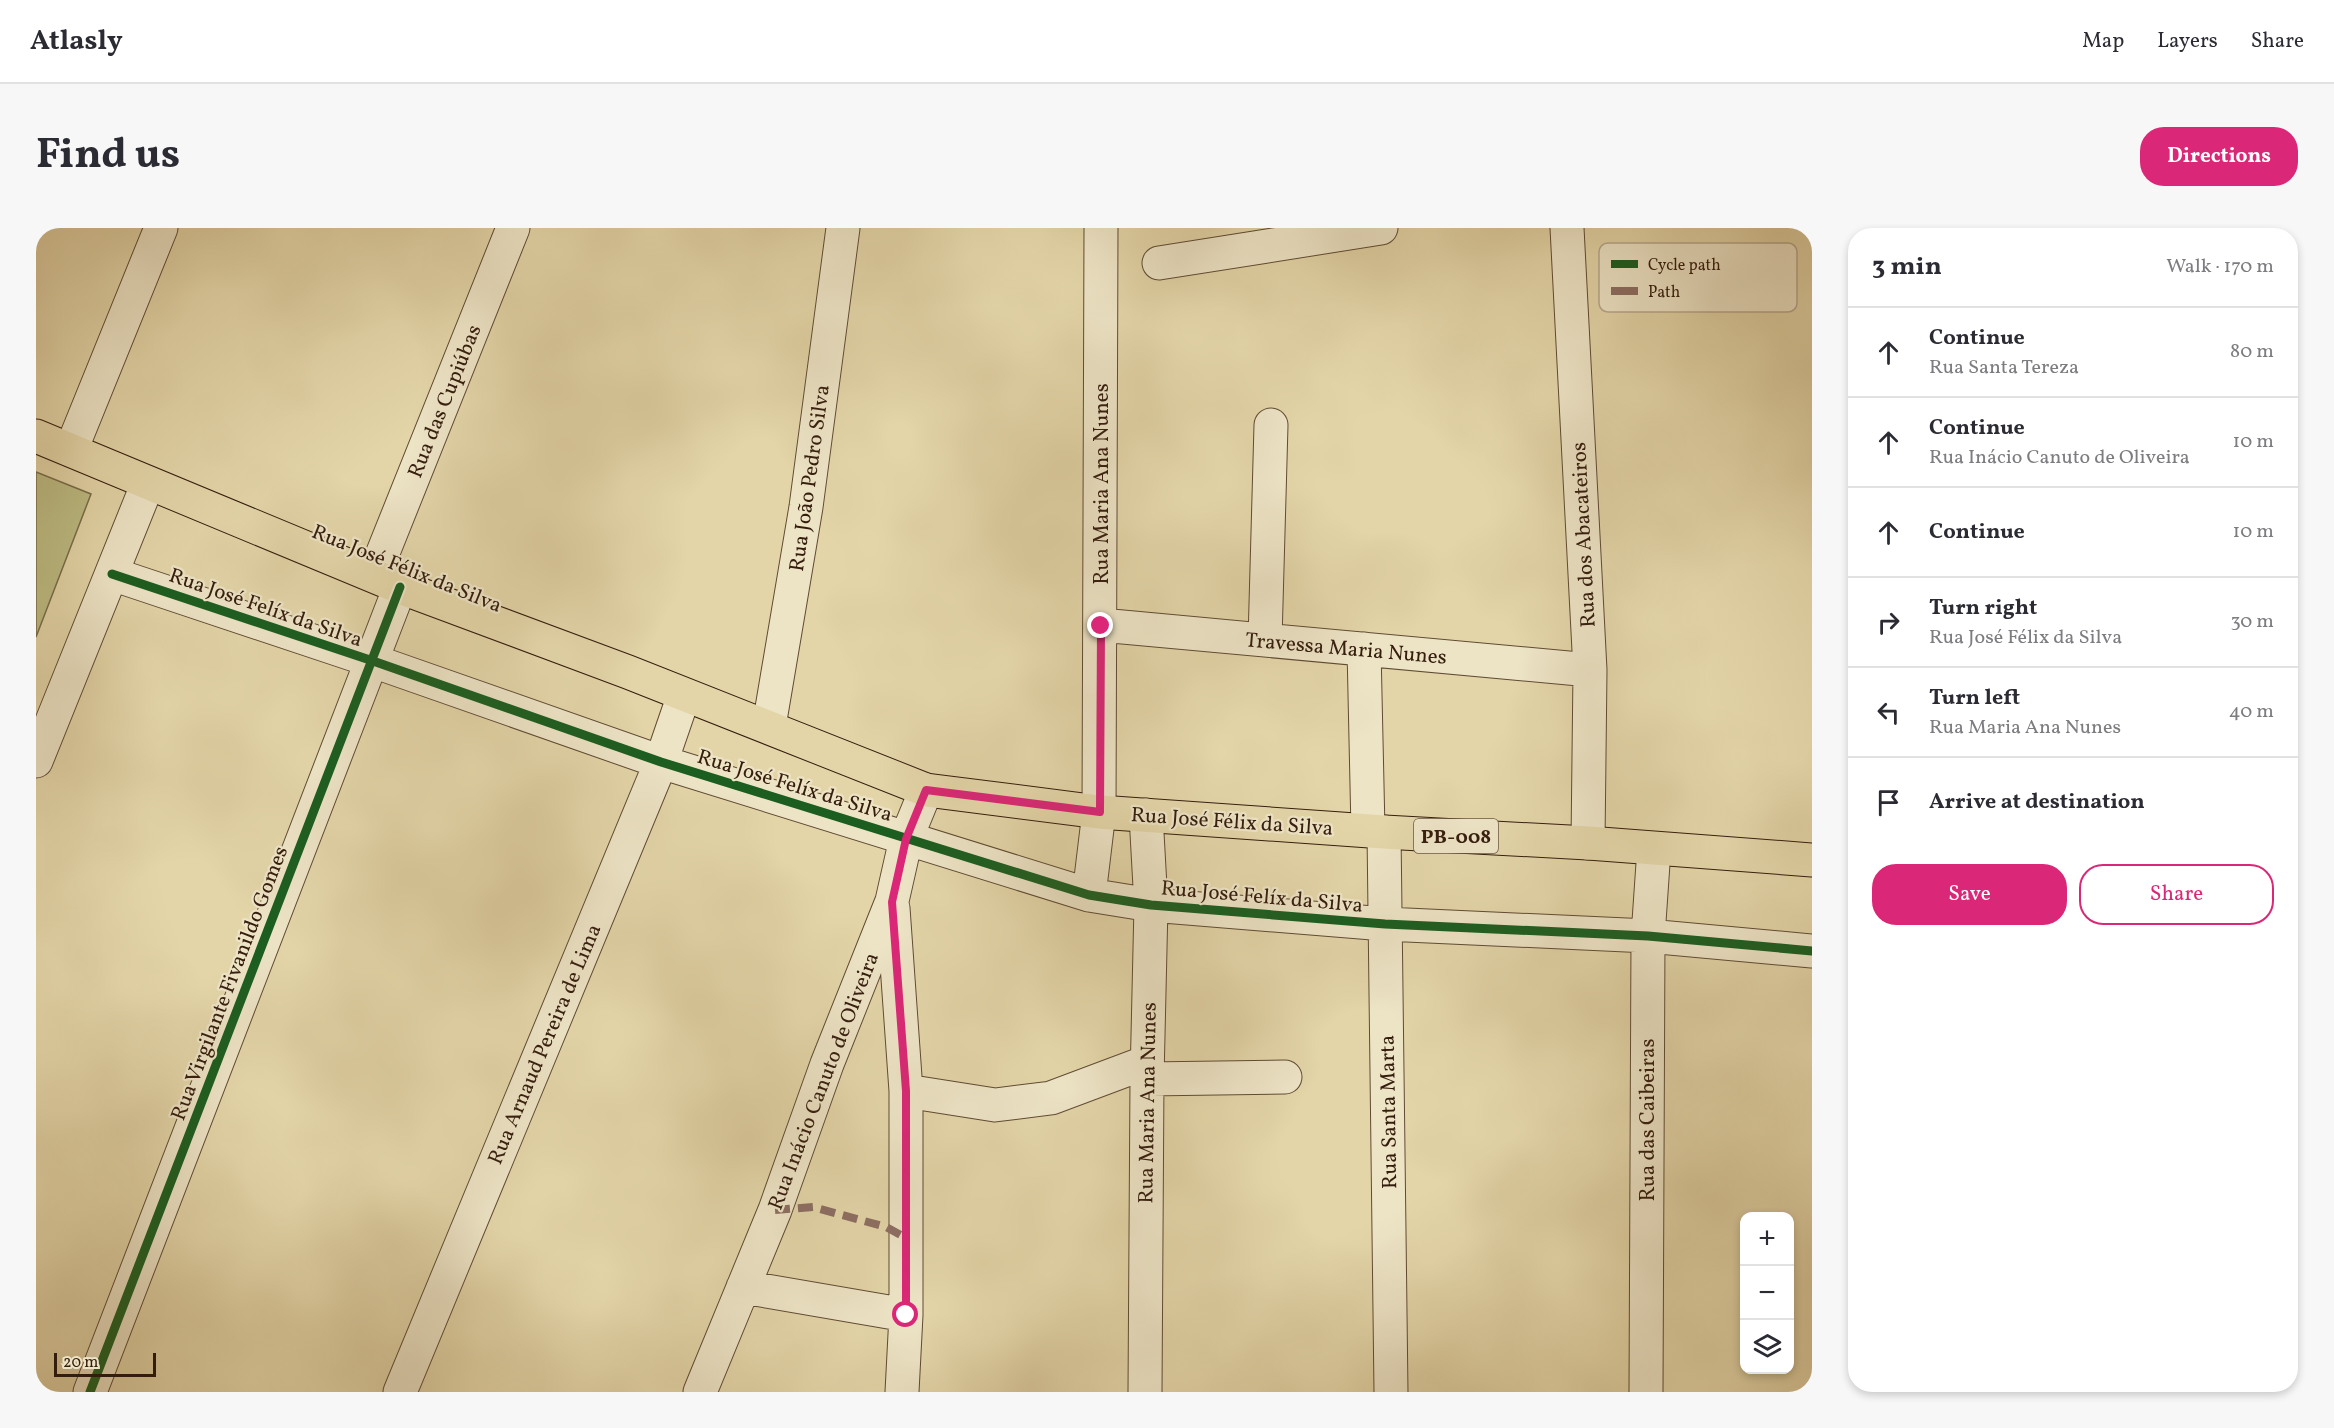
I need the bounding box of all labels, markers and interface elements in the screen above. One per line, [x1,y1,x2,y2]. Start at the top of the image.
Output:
text: Atlasly [30,22,123,61]
text: Map [2082,27,2124,56]
text: Layers [2157,27,2218,56]
text: Share [2251,27,2304,56]
text: Find us [36,127,180,186]
button: Directions [2140,127,2298,186]
legend [1599,243,1797,312]
text: 3 min [1872,249,1942,285]
text: Walk · 170 m [2166,253,2274,281]
text: Cycle path [1648,255,1721,277]
text: Path [1648,282,1680,304]
street label: Rua das Cupiúbas [401,321,489,483]
text: Continue [1929,323,2025,354]
icon: ahead [1872,336,1905,369]
text: 80 m [2230,338,2274,366]
text: Rua Santa Tereza [1929,354,2079,382]
street label: Rua João Pedro Silva [783,383,838,573]
street label: Rua Maria Ana Nunes [1088,383,1117,585]
text: Continue [1929,413,2025,444]
icon: ahead [1872,426,1905,459]
text: 10 m [2233,428,2274,456]
street label: Rua dos Abacateiros [1565,441,1604,628]
text: Rua Inácio Canuto de Oliveira [1929,444,2190,472]
icon: ahead [1872,516,1905,549]
text: Continue [1929,517,2025,548]
street label: Rua José Félix da Silva [307,518,506,621]
text: 10 m [2233,518,2274,546]
street label: Rua José Felíx da Silva [165,562,366,655]
text: Turn right [1929,593,2037,624]
icon: right [1872,606,1905,639]
text: 30 m [2230,608,2274,636]
route end [1087,612,1113,638]
text: Rua José Félix da Silva [1929,624,2122,652]
street label: Travessa Maria Nunes [1244,626,1448,673]
text: Turn left [1929,683,2020,714]
icon: left [1872,696,1905,729]
text: 40 m [2229,698,2274,726]
text: Rua Maria Ana Nunes [1929,714,2121,742]
street label: Rua José Felíx da Silva [693,743,896,830]
icon: arrive [1872,786,1905,819]
text: Arrive at destination [1929,787,2145,818]
street label: Rua José Félix da Silva [1130,801,1334,844]
road number: PB-008 [1414,819,1498,853]
street label: Rua Virgilante Fivanildo Gomes [165,842,296,1125]
button: Save [1872,864,2067,925]
button: Share [2079,864,2274,925]
street label: Rua José Felíx da Silva [1160,874,1364,921]
street label: Rua Arnaud Pereira de Lima [481,920,609,1169]
street label: Rua Inácio Canuto de Oliveira [762,949,887,1215]
street label: Rua Maria Ana Nunes [1132,1002,1165,1204]
street label: Rua Santa Marta [1374,1035,1405,1189]
street label: Rua das Caibeiras [1634,1039,1663,1201]
map controls [1740,1212,1794,1374]
button: + [1740,1212,1794,1266]
button: − [1740,1266,1794,1320]
route start [892,1301,918,1327]
button: layers [1740,1320,1794,1374]
scale bar [54,1350,156,1378]
text: 20 m [63,1352,98,1374]

